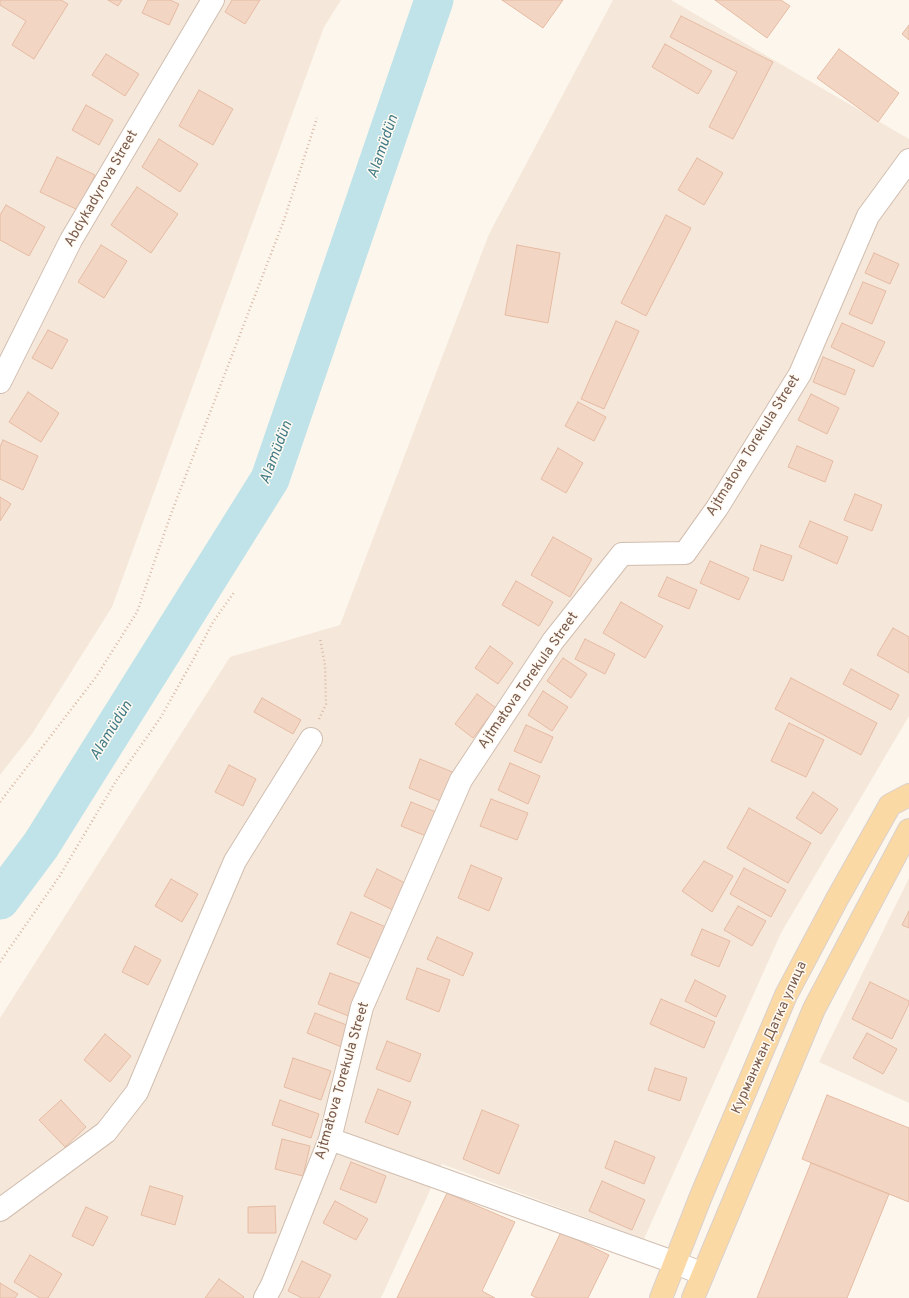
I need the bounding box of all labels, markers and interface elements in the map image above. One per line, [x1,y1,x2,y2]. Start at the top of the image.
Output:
water label: Alamüdün [365,113,403,181]
street label: Abdykadyrova Street [62,128,142,250]
street label: Ajtmatova Torekula Street [704,372,804,520]
water label: Alamüdün [257,419,297,487]
street label: Ajtmatova Torekula Street [475,609,583,753]
water label: Alamüdün [87,698,137,764]
street label: Курманжан Датка улица [729,959,811,1117]
street label: Ajtmatova Torekula Street [312,1000,374,1162]

